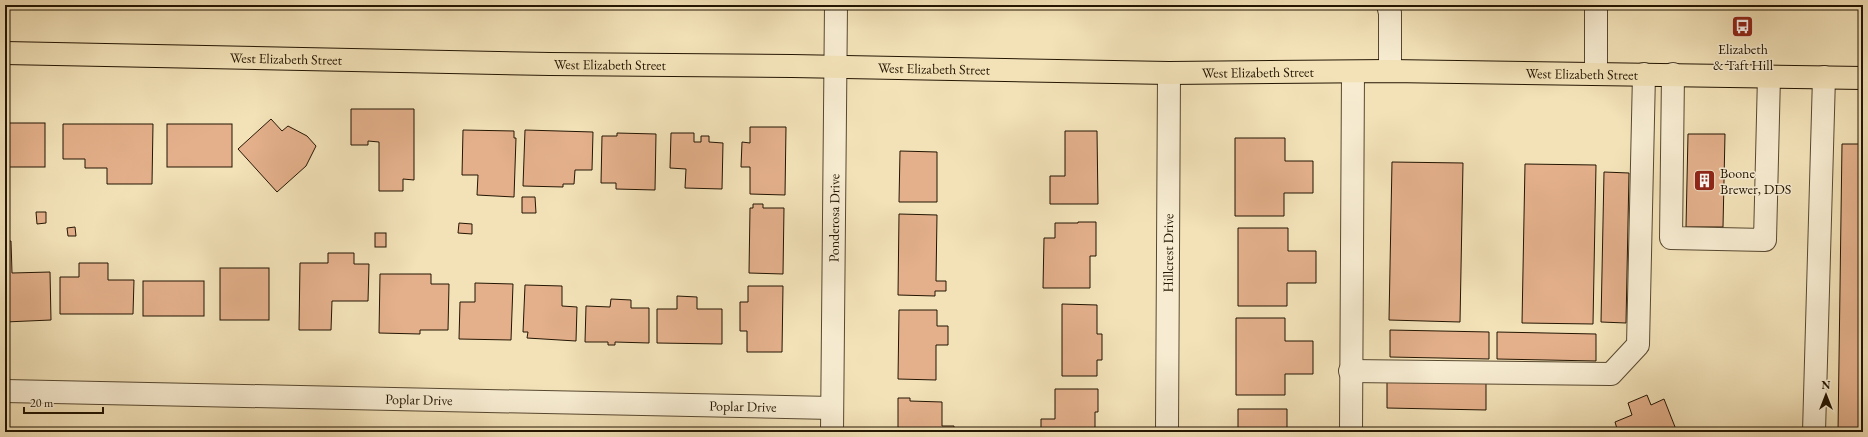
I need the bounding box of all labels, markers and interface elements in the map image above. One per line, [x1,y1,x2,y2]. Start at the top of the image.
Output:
bus stop icon: Elizabeth & Taft Hill [1730,14,1756,40]
place label: Elizabeth & Taft Hill [1713,40,1774,74]
street label: West Elizabeth Street [230,49,343,69]
street label: West Elizabeth Street [554,55,667,74]
street label: West Elizabeth Street [878,59,991,79]
street label: West Elizabeth Street [1202,63,1315,82]
street label: West Elizabeth Street [1526,64,1639,84]
place label: Boone Brewer, DDS [1720,164,1791,198]
building icon: Boone Brewer, DDS [1692,168,1718,194]
street label: Ponderosa Drive [825,173,843,262]
street label: Hillcrest Drive [1159,213,1177,292]
north arrow [1806,375,1846,415]
text: N [1822,378,1831,392]
scale bar [24,389,103,415]
street label: Poplar Drive [385,390,453,409]
text: 20 m [30,395,54,411]
street label: Poplar Drive [709,396,777,416]

